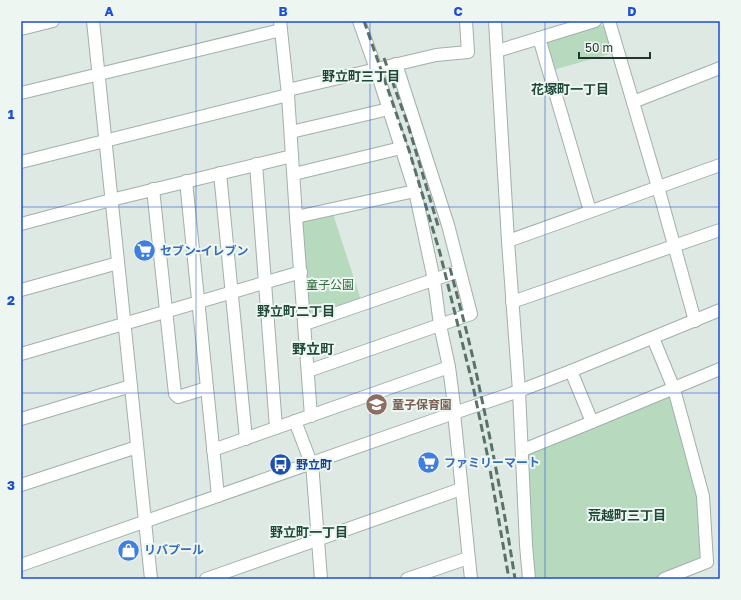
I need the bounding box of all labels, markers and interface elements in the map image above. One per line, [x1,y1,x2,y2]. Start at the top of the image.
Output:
text: A [104,3,114,19]
text: B [278,3,288,19]
text: C [453,3,463,19]
text: D [627,3,637,19]
scale bar [579,34,650,60]
text: 50 m [585,40,613,55]
district label: 野立町三丁目 [322,68,400,84]
district label: 花塚町一丁目 [531,81,609,97]
text: 1 [8,106,15,122]
supermarket icon: セブン-イレブン [131,238,157,264]
place label: セブン-イレブン [160,243,249,258]
park label: 童子公園 [306,277,354,292]
text: 2 [7,292,15,308]
district label: 野立町二丁目 [257,303,335,319]
district label: 野立町 [292,340,334,357]
school or university icon: 童子保育園 [363,392,389,418]
place label: 童子保育園 [392,397,452,412]
supermarket icon: ファミリーマート [416,450,442,476]
bus stop icon: 野立町 [268,452,294,478]
place label: ファミリーマート [444,455,540,470]
place label: 野立町 [296,457,332,472]
text: 3 [7,477,15,493]
district label: 荒越町三丁目 [588,507,666,523]
district label: 野立町一丁目 [270,524,348,540]
shop icon: リバプール [115,537,141,563]
place label: リバプール [144,542,204,557]

